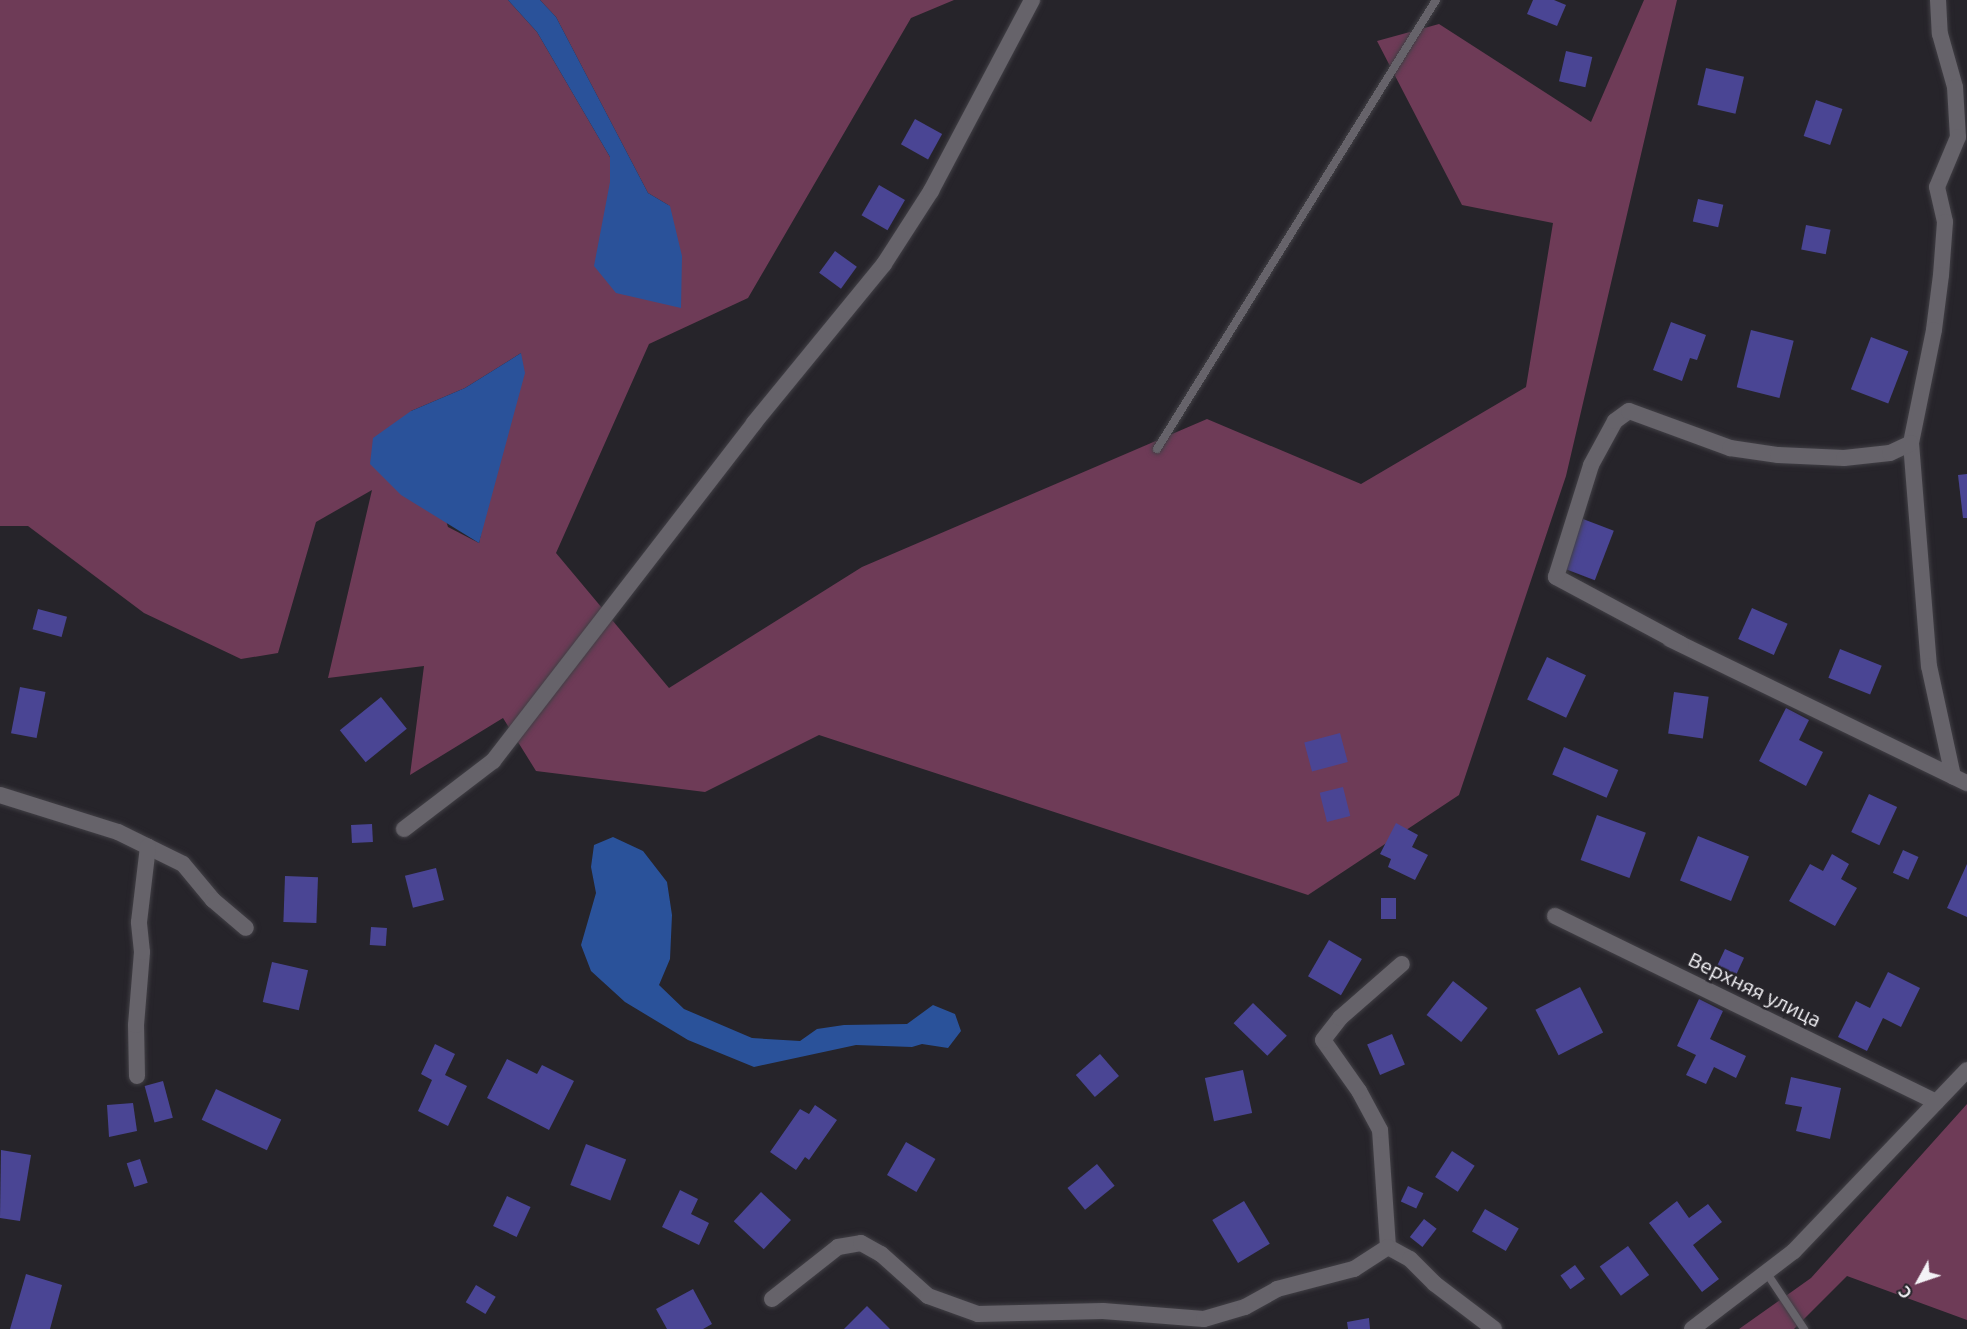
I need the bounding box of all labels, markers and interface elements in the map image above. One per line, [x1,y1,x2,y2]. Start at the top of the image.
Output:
street label: Верхняя улица [1684,946,1826,1032]
north arrow [1889,1251,1949,1311]
text: С [1895,1283,1915,1302]

